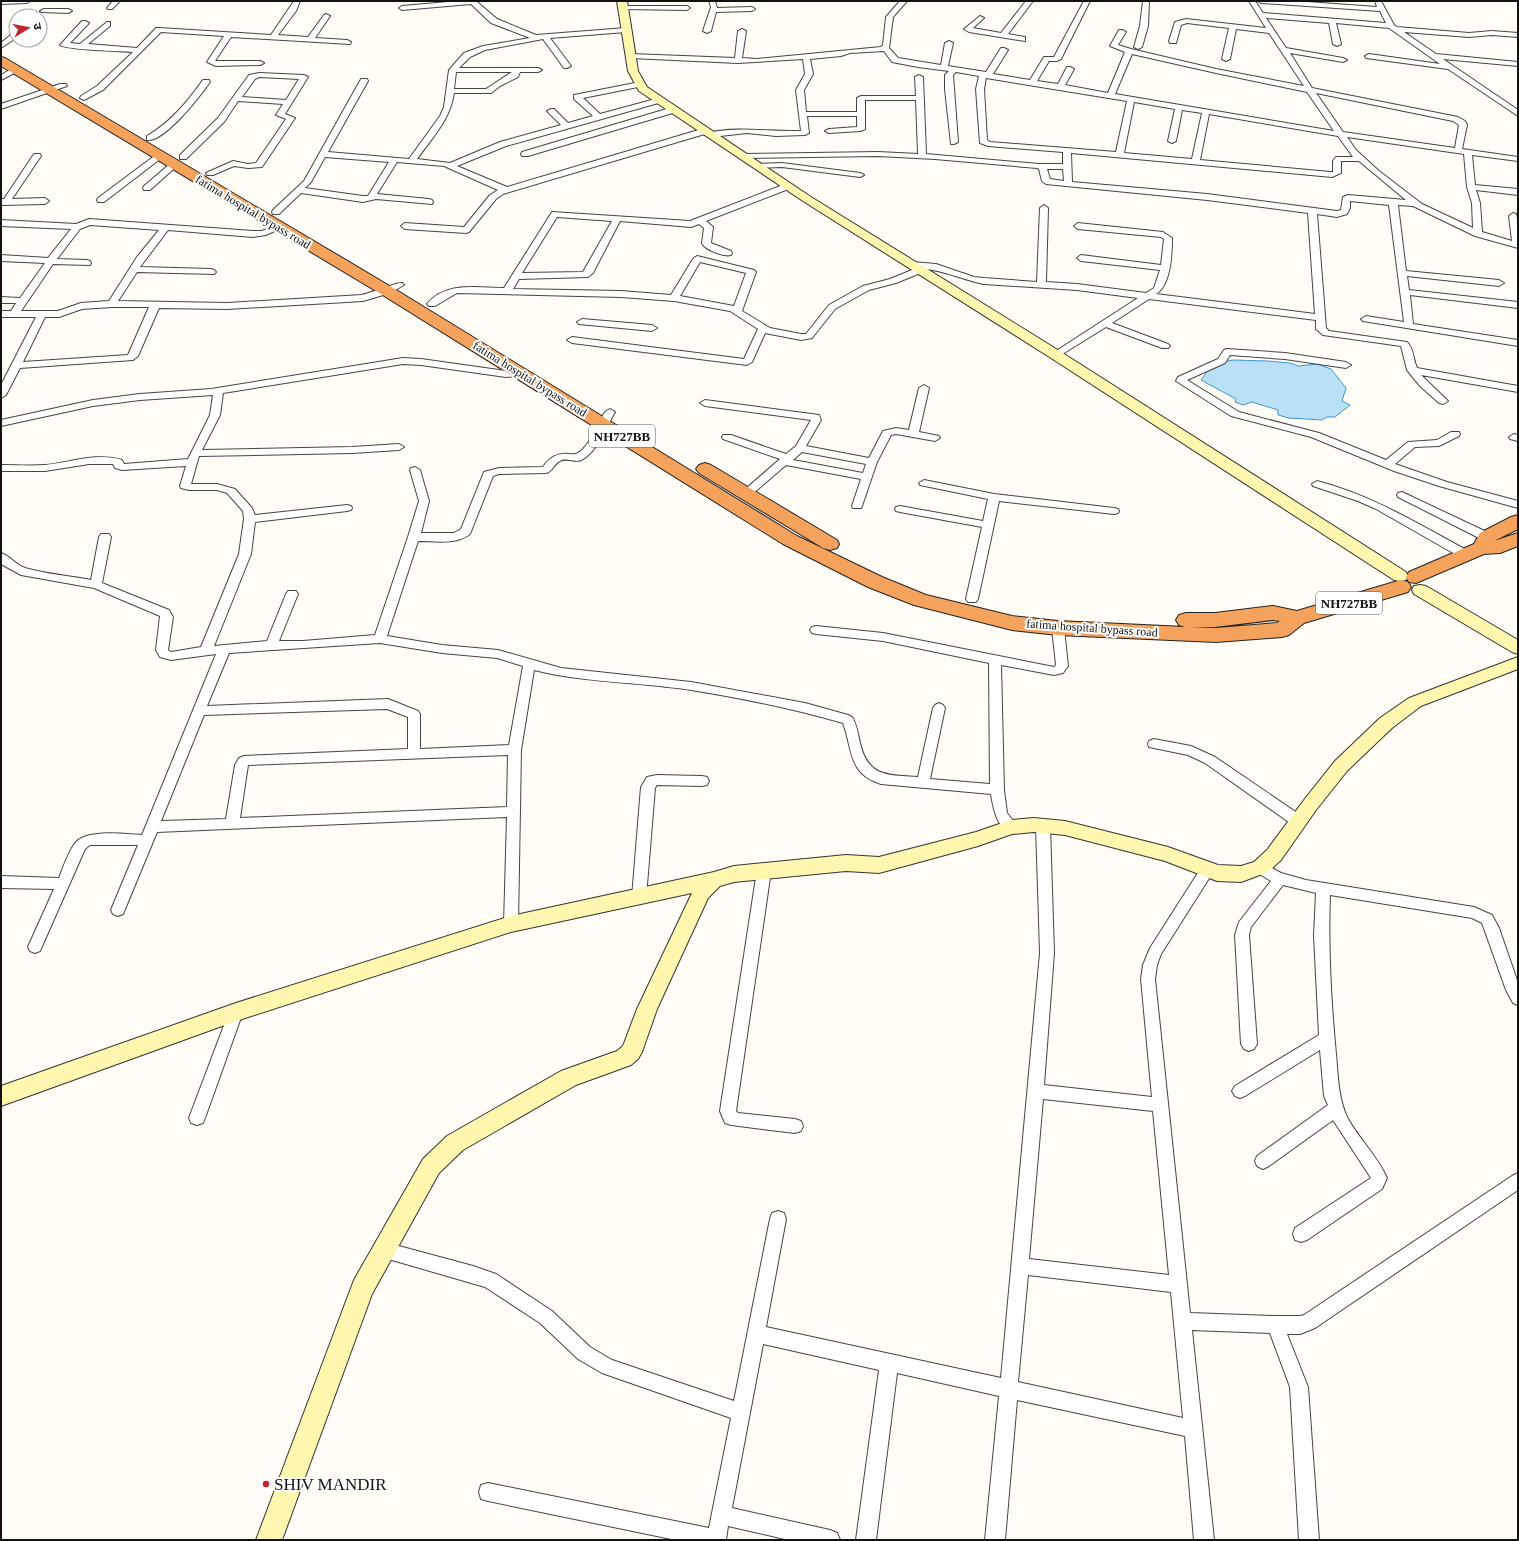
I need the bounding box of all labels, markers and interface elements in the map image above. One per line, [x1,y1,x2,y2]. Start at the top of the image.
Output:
north arrow [8,8,48,48]
text: उ [31,22,44,31]
street label: fatima hospital bypass road [193,172,313,252]
street label: fatima hospital bypass road [470,338,590,420]
road number: NH727BB [589,425,655,447]
road number: NH727BB [1316,592,1382,614]
street label: fatima hospital bypass road [1026,616,1158,640]
place label: SHIV MANDIR [274,1475,387,1494]
marker: SHIV MANDIR [261,1479,271,1489]

